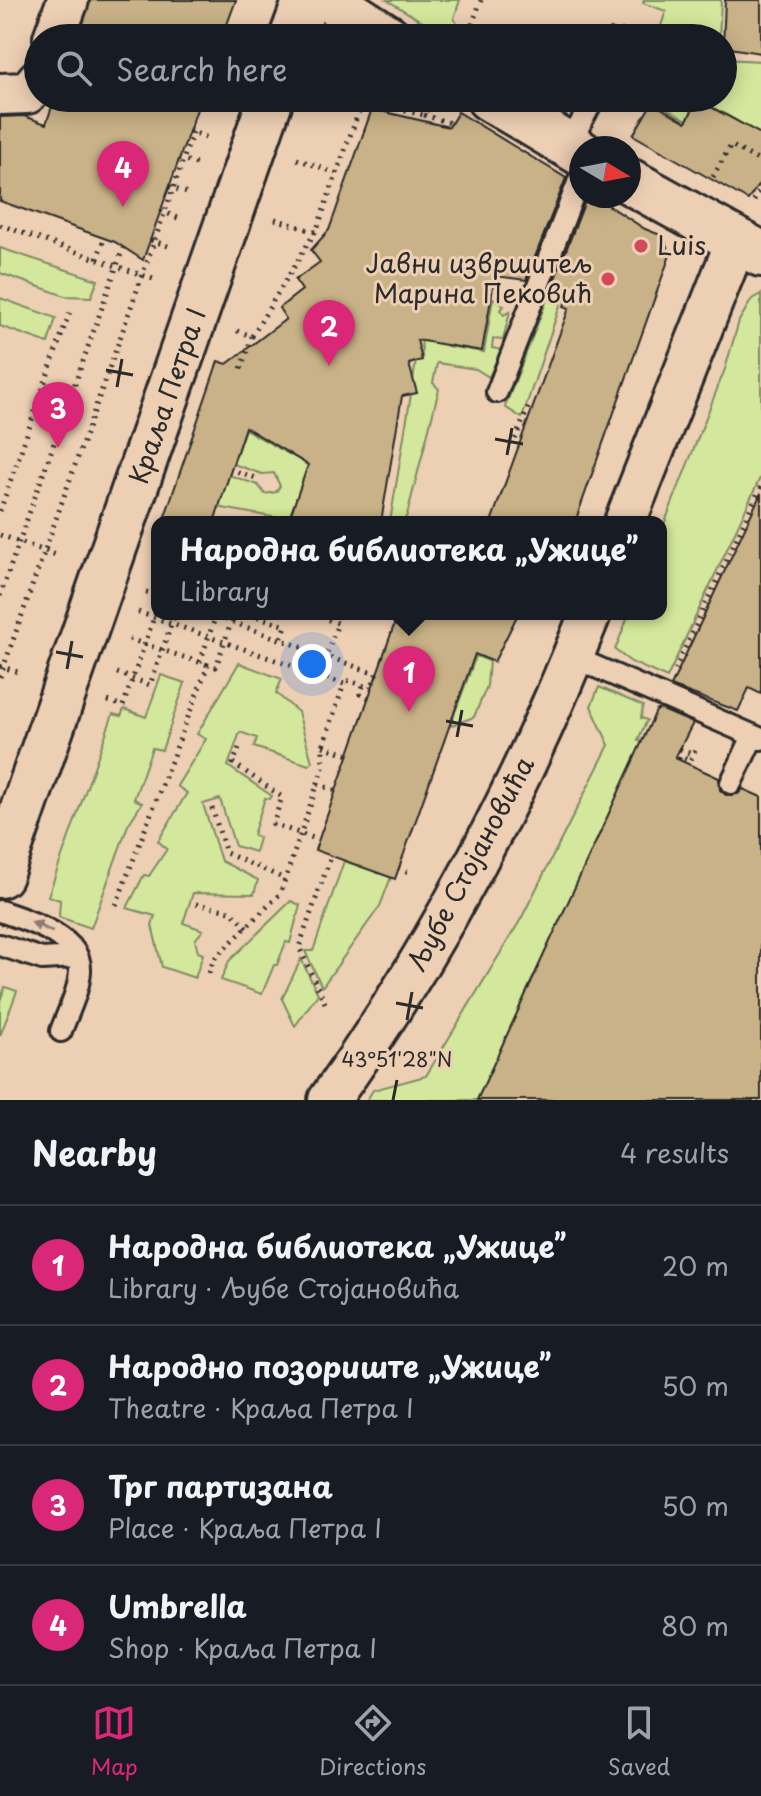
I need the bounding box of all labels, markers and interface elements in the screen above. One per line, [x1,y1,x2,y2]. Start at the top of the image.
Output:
search box [24,24,737,112]
icon: search [52,46,96,90]
text: Search here [116,46,288,91]
north arrow [569,136,641,208]
pin: 4 [97,141,149,207]
place label: Luis [657,225,706,264]
marker: Luis [632,237,650,255]
place label: Јавни извршитељ Марина Пековић [366,243,592,312]
marker: Јавни извршитељ Марина Пековић [599,270,617,288]
pin: 2 [303,300,355,366]
street label: Краља Петра I [118,302,215,489]
pin: 3 [32,382,84,448]
popup [151,516,667,620]
text: Народна библиотека „Ужице” [180,526,638,571]
text: Library [180,571,270,610]
your location [292,644,332,684]
pin: 1 [383,646,435,712]
street label: Љубе Стојановића [397,748,543,978]
one-way arrow [31,921,54,934]
text: 43°51'28"N [342,1044,452,1074]
text: Nearby [32,1126,157,1178]
text: 4 results [620,1133,729,1172]
text: Народна библиотека „Ужице” [108,1223,566,1268]
text: 1 [52,1246,64,1285]
text: 20 m [662,1246,729,1285]
text: Library · Љубе Стојановића [108,1268,459,1307]
text: Народно позориште „Ужице” [108,1343,551,1388]
text: 2 [49,1366,67,1405]
text: 50 m [662,1366,729,1405]
text: Theatre · Краља Петра I [108,1388,414,1427]
text: Трг партизана [108,1463,333,1508]
text: 3 [49,1486,67,1525]
text: 50 m [662,1486,729,1525]
text: Place · Краља Петра I [108,1508,382,1547]
text: Umbrella [108,1583,247,1628]
text: 4 [49,1606,67,1645]
text: 80 m [661,1606,729,1645]
text: Shop · Краља Петра I [108,1628,377,1667]
tab: Map [91,1701,138,1782]
tab: Directions [319,1701,426,1782]
tab: Saved [608,1701,670,1782]

